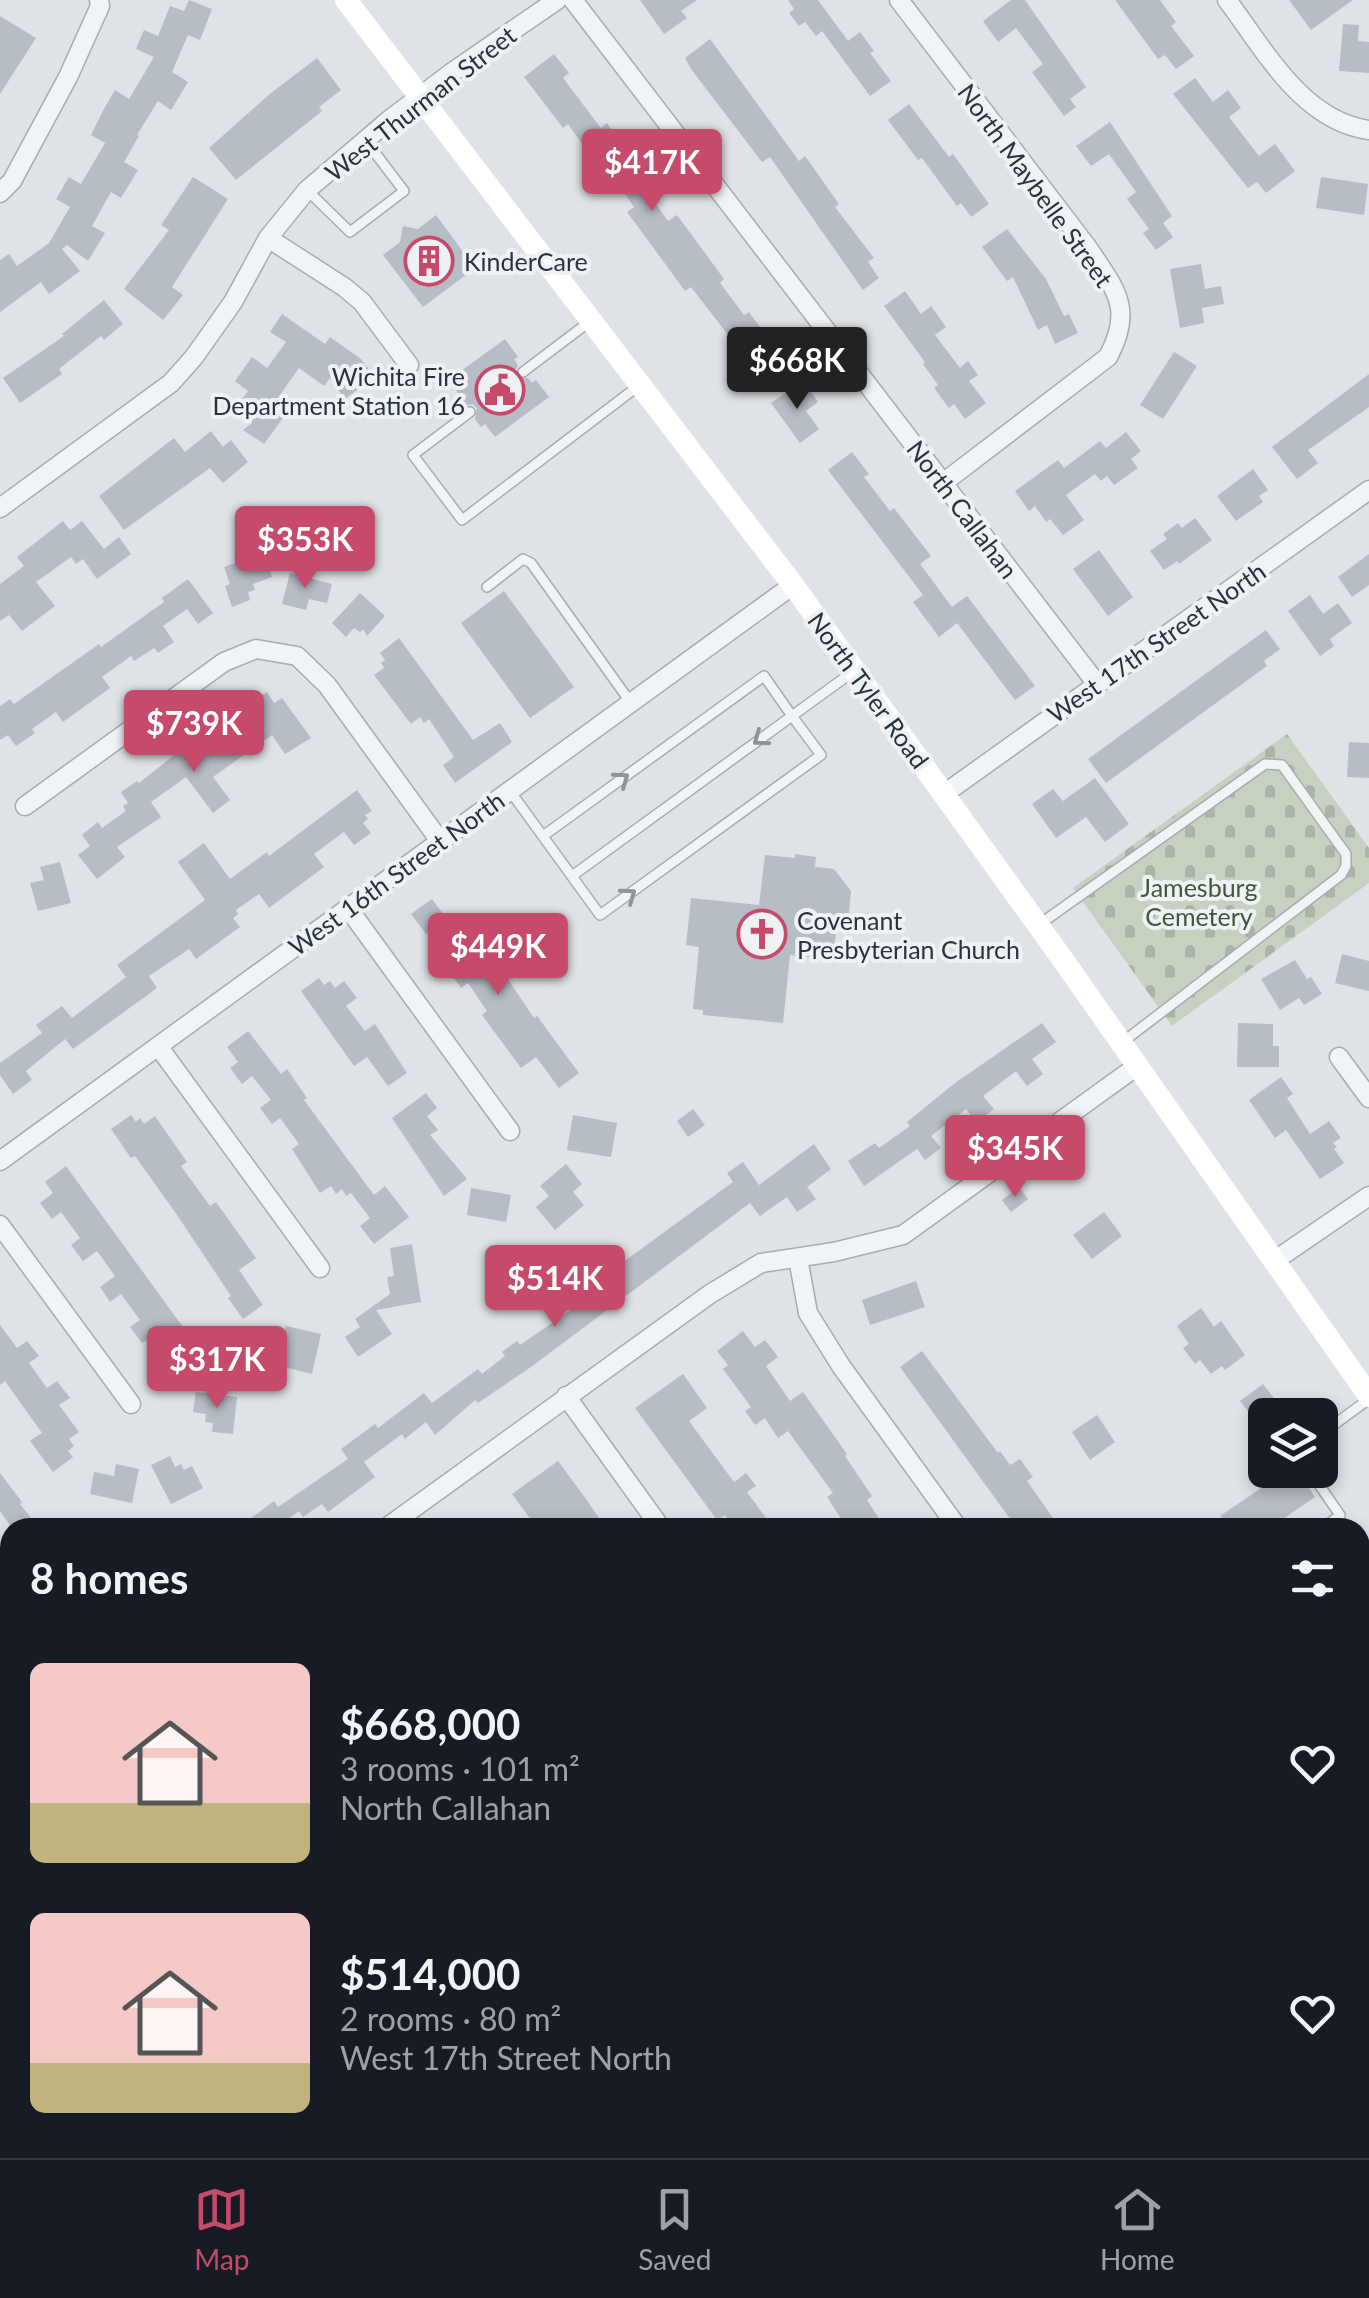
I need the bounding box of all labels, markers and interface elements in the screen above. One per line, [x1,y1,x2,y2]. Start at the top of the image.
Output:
street label: West Thurman Street [319,19,521,187]
street label: North Maybelle Street [952,78,1120,292]
pin: $417K [582,129,722,214]
text: $417K [604,142,700,181]
building icon: KinderCare [403,235,455,287]
place label: KinderCare [464,246,588,276]
pin: $668K [727,327,867,412]
text: $668K [749,340,845,379]
place label: Wichita Fire Department Station 16 [212,361,465,420]
public building icon: Wichita Fire Department Station 16 [474,364,526,416]
street label: North Callahan [901,434,1025,584]
pin: $353K [235,506,375,591]
text: $353K [257,519,353,558]
street label: West 17th Street North [1041,555,1271,729]
street label: North Tyler Road [802,606,936,774]
pin: $739K [124,690,264,775]
text: $739K [146,703,242,742]
one-way arrow [753,727,772,745]
one-way arrow [611,773,629,791]
street label: West 16th Street North [282,785,510,961]
park label: Jamesburg Cemetery [1141,872,1257,931]
one-way arrow [618,889,636,906]
place label: Covenant Presbyterian Church [797,905,1020,964]
church icon: Covenant Presbyterian Church [736,908,788,960]
pin: $449K [428,913,568,998]
text: $449K [450,926,546,965]
pin: $345K [945,1115,1085,1200]
text: $345K [967,1128,1063,1167]
pin: $514K [485,1245,625,1330]
text: $514K [507,1258,603,1297]
pin: $317K [147,1326,287,1411]
text: $317K [169,1339,265,1378]
map controls [1248,1398,1338,1488]
button: layers [1248,1398,1338,1488]
icon: filters [1285,1551,1340,1606]
text: 8 homes [30,1553,188,1603]
text: $668,000 [340,1699,520,1749]
icon: home [110,1703,230,1823]
icon: heart [1285,1736,1340,1791]
text: 3 rooms · 101 m² [340,1749,580,1788]
text: North Callahan [340,1788,551,1827]
text: $514,000 [340,1949,520,1999]
icon: home [110,1953,230,2073]
icon: heart [1285,1986,1340,2041]
text: 2 rooms · 80 m² [340,1999,561,2038]
text: West 17th Street North [340,2038,672,2077]
tab: Map [194,2182,250,2276]
tab: Saved [638,2182,711,2276]
tab: Home [1100,2182,1175,2276]

